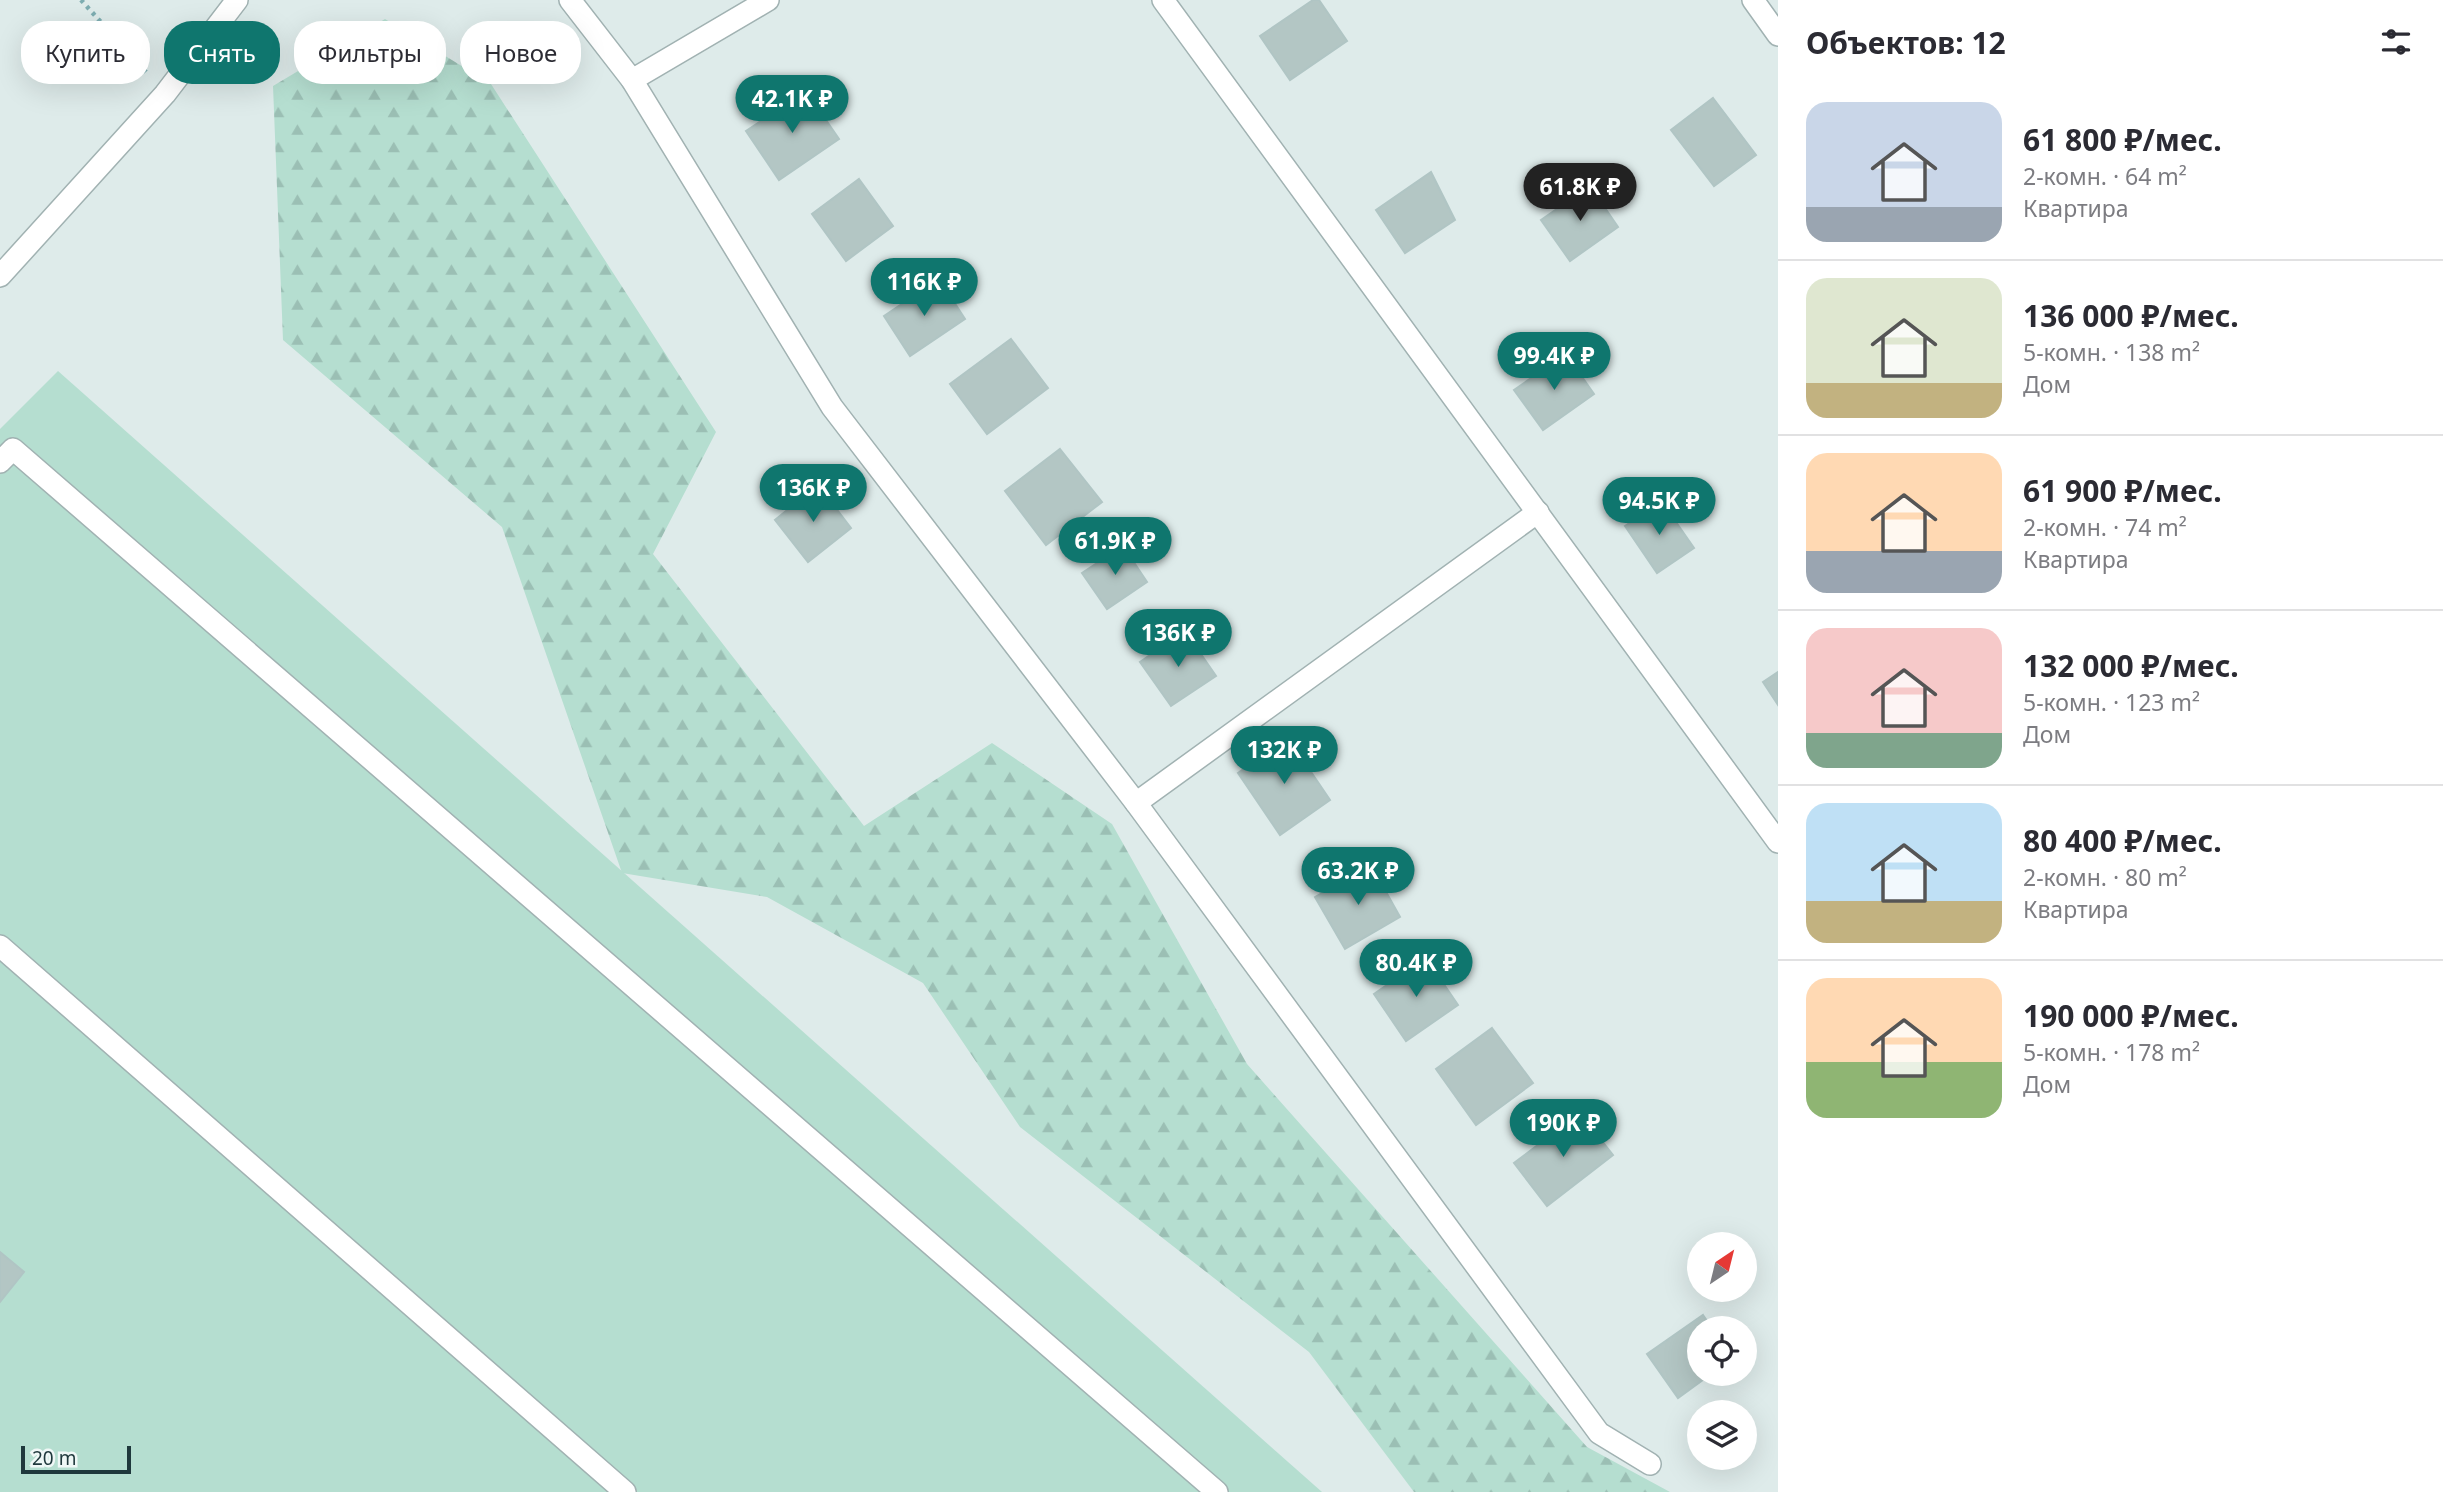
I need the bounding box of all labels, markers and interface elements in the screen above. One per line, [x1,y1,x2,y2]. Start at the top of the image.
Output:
chip: Купить [21,21,150,84]
chip: Снять [164,21,280,84]
chip: Фильтры [294,21,446,84]
chip: Новое [460,21,581,84]
text: Объектов: 12 [1806,22,2006,63]
icon: filters [2377,23,2415,61]
pin: 42.1K ₽ [727,76,857,135]
text: 42.1K ₽ [752,82,832,114]
text: 61 800 ₽/мес. [2023,119,2222,160]
icon: home [1862,130,1946,214]
text: 2-комн. · 64 m² [2023,160,2187,192]
pin: 61.8K ₽ [1515,164,1645,223]
text: 61.8K ₽ [1540,170,1620,202]
text: Квартира [2023,192,2129,224]
pin: 116K ₽ [867,258,981,318]
text: 116K ₽ [887,265,961,297]
text: 136 000 ₽/мес. [2023,295,2239,336]
icon: home [1862,306,1946,390]
pin: 99.4K ₽ [1489,332,1619,392]
text: 5-комн. · 138 m² [2023,336,2200,368]
text: 99.4K ₽ [1514,339,1594,371]
text: Дом [2023,368,2071,400]
pin: 136K ₽ [756,464,870,524]
text: 61 900 ₽/мес. [2023,470,2222,511]
text: 136K ₽ [776,471,850,503]
pin: 94.5K ₽ [1594,477,1724,537]
icon: home [1862,481,1946,565]
text: 94.5K ₽ [1619,484,1699,516]
text: 2-комн. · 74 m² [2023,511,2187,543]
pin: 61.9K ₽ [1050,518,1180,577]
text: 61.9K ₽ [1075,524,1155,556]
text: Квартира [2023,543,2129,575]
pin: 136K ₽ [1121,610,1235,669]
text: 136K ₽ [1141,616,1215,648]
text: 132 000 ₽/мес. [2023,645,2239,686]
icon: home [1862,656,1946,740]
text: 5-комн. · 123 m² [2023,686,2200,718]
text: Дом [2023,718,2071,750]
pin: 132K ₽ [1227,726,1341,786]
text: 132K ₽ [1247,733,1321,765]
text: 80 400 ₽/мес. [2023,820,2222,861]
icon: home [1862,831,1946,915]
pin: 63.2K ₽ [1293,848,1423,907]
text: 63.2K ₽ [1318,854,1398,886]
text: 2-комн. · 80 m² [2023,861,2187,893]
text: Квартира [2023,893,2129,925]
pin: 80.4K ₽ [1351,940,1481,999]
text: 80.4K ₽ [1376,946,1456,978]
text: 190 000 ₽/мес. [2023,995,2239,1036]
icon: home [1862,1006,1946,1090]
text: 5-комн. · 178 m² [2023,1036,2200,1068]
text: Дом [2023,1068,2071,1100]
pin: 190K ₽ [1506,1100,1620,1159]
text: 190K ₽ [1526,1106,1600,1138]
north arrow [1687,1232,1757,1302]
map controls [1687,1232,1757,1470]
button: locate [1687,1316,1757,1386]
button: layers [1687,1400,1757,1470]
scale bar [21,1443,131,1475]
text: 20 m [32,1445,76,1471]

